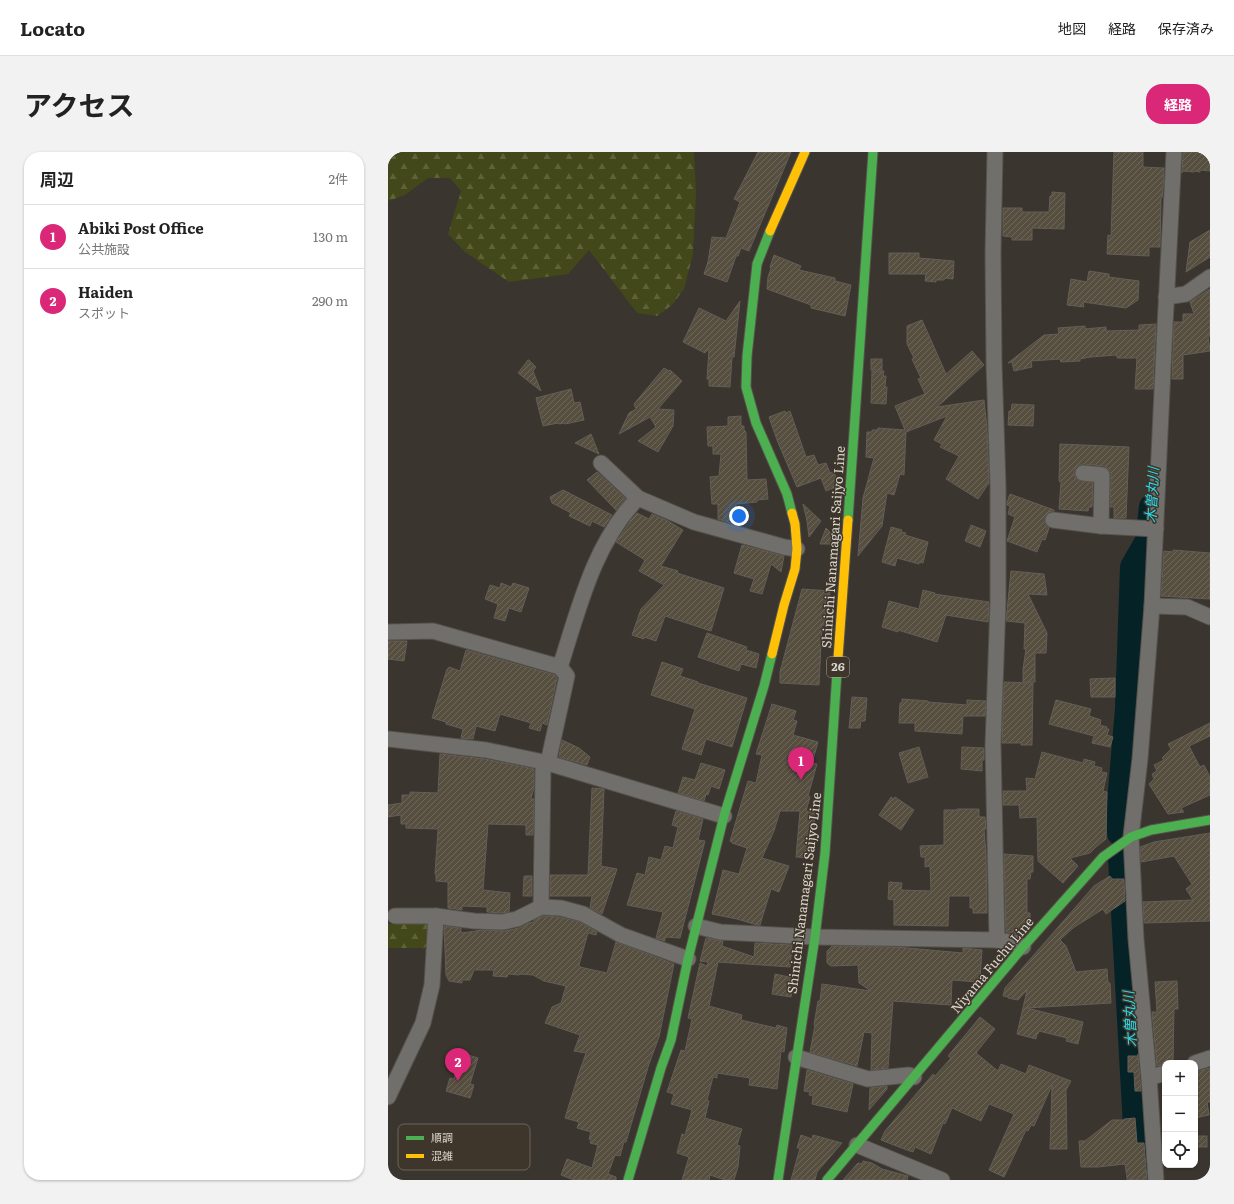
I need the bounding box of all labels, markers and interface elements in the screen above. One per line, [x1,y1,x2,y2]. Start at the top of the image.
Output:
text: Locato [20,14,85,42]
text: 地図 [1058,18,1086,38]
text: 経路 [1108,18,1136,38]
text: 保存済み [1158,18,1214,38]
text: アクセス [24,83,135,125]
button: 経路 [1146,84,1210,124]
text: 周辺 [40,166,74,191]
text: 2件 [328,169,348,188]
text: Abiki Post Office [78,216,204,239]
text: 1 [50,227,56,246]
text: 130 m [313,227,348,246]
text: 公共施設 [78,239,130,258]
text: Haiden [78,280,133,303]
text: 2 [50,291,56,310]
text: 290 m [312,291,348,310]
text: スポット [78,303,130,322]
street label: Shinichi Nanamagari Saijyo Line [816,445,849,649]
water label: 木曽丸川 [1140,464,1163,523]
your location [729,506,749,526]
road number: 26 [827,657,849,677]
pin: 1 [788,747,814,780]
street label: Shinichi Nanamagari Saijyo Line [782,791,825,995]
street label: Niyama Fuchu Line [946,912,1038,1017]
water label: 木曽丸川 [1117,989,1140,1048]
pin: 2 [445,1048,471,1081]
map controls [1162,1060,1198,1168]
button: + [1162,1060,1198,1096]
button: − [1162,1096,1198,1132]
legend [398,1124,530,1170]
text: 順調 [431,1129,453,1145]
button: locate [1162,1132,1198,1168]
text: 混雑 [431,1147,453,1163]

